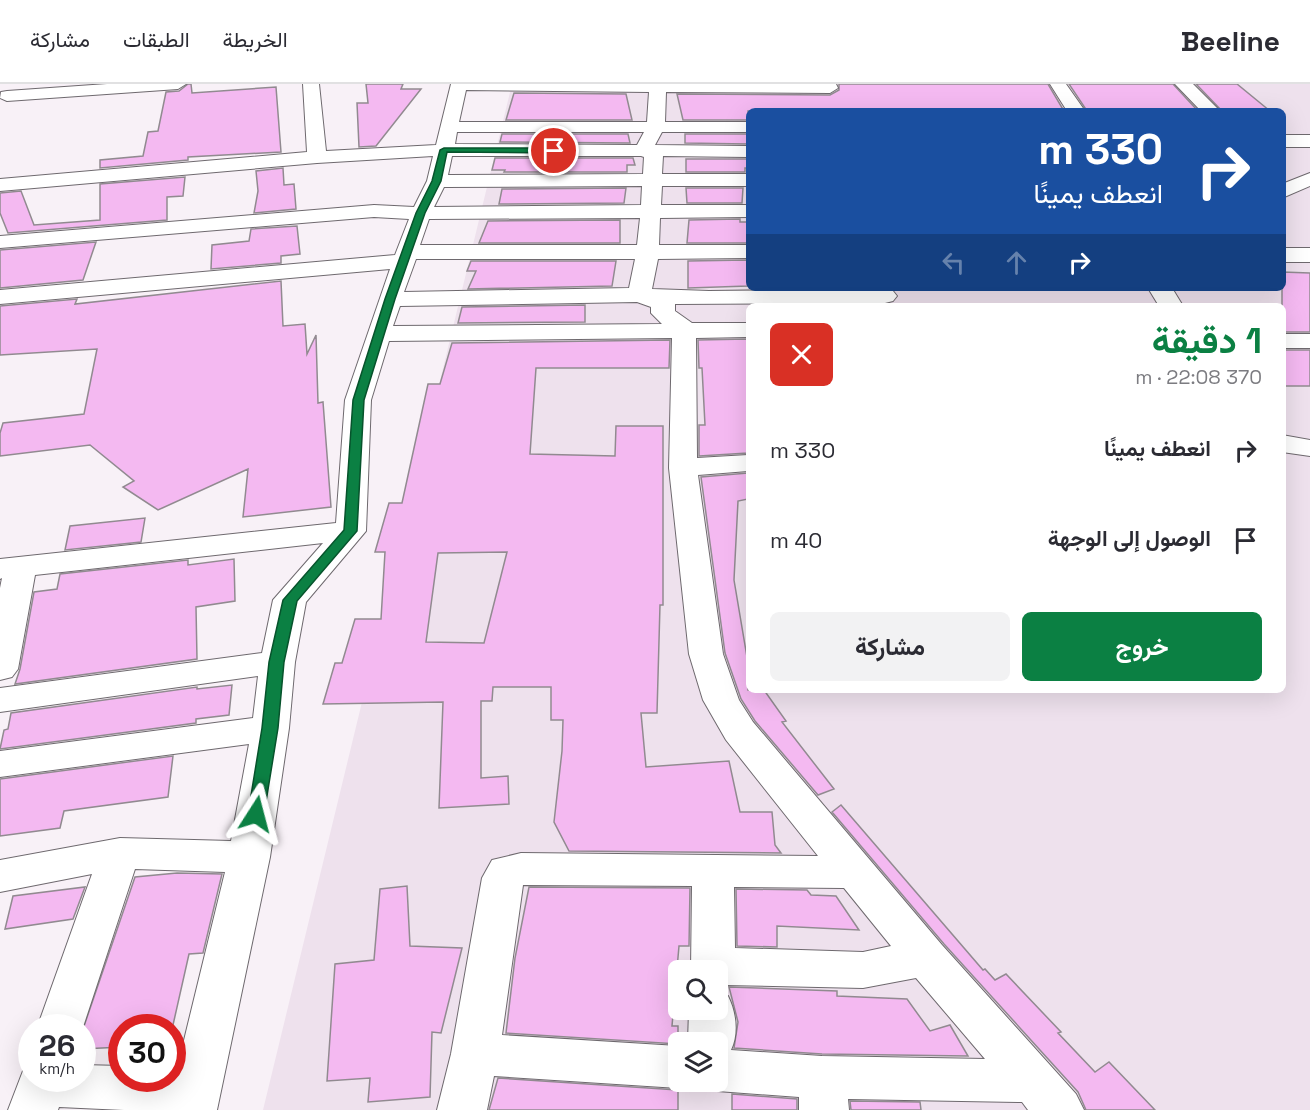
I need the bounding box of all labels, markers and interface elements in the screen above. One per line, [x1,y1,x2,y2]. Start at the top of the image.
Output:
text: Beeline [1181,23,1280,59]
text: مشاركة [30,26,90,53]
text: الطبقات [123,26,190,53]
text: الخريطة [223,26,288,53]
text: 330 m [1038,123,1163,176]
pin [528,125,579,176]
icon: right [1184,132,1262,210]
icon: arrive [537,134,570,167]
text: انعطف يمينًا [1033,176,1163,211]
icon: left [937,246,970,279]
icon: ahead [1000,246,1033,279]
icon: right [1063,246,1096,279]
text: 1 دقيقة [1152,318,1262,364]
button: close [770,323,833,386]
text: 370 m · 22:08 [1135,364,1262,390]
text: انعطف يمينًا [1104,434,1211,462]
icon: right [1229,434,1262,467]
text: 330 m [770,436,835,464]
text: الوصول إلى الوجهة [1048,524,1211,552]
icon: arrive [1229,524,1262,557]
text: 40 m [770,526,822,554]
button: مشاركة [770,612,1010,681]
button: خروج [1022,612,1262,681]
position arrow [224,782,288,846]
map controls [668,960,728,1092]
button: search [668,960,728,1020]
speed limit sign: 30 [108,1014,186,1092]
text: 26 [39,1026,75,1065]
button: layers [668,1032,728,1092]
text: km/h [39,1059,75,1078]

